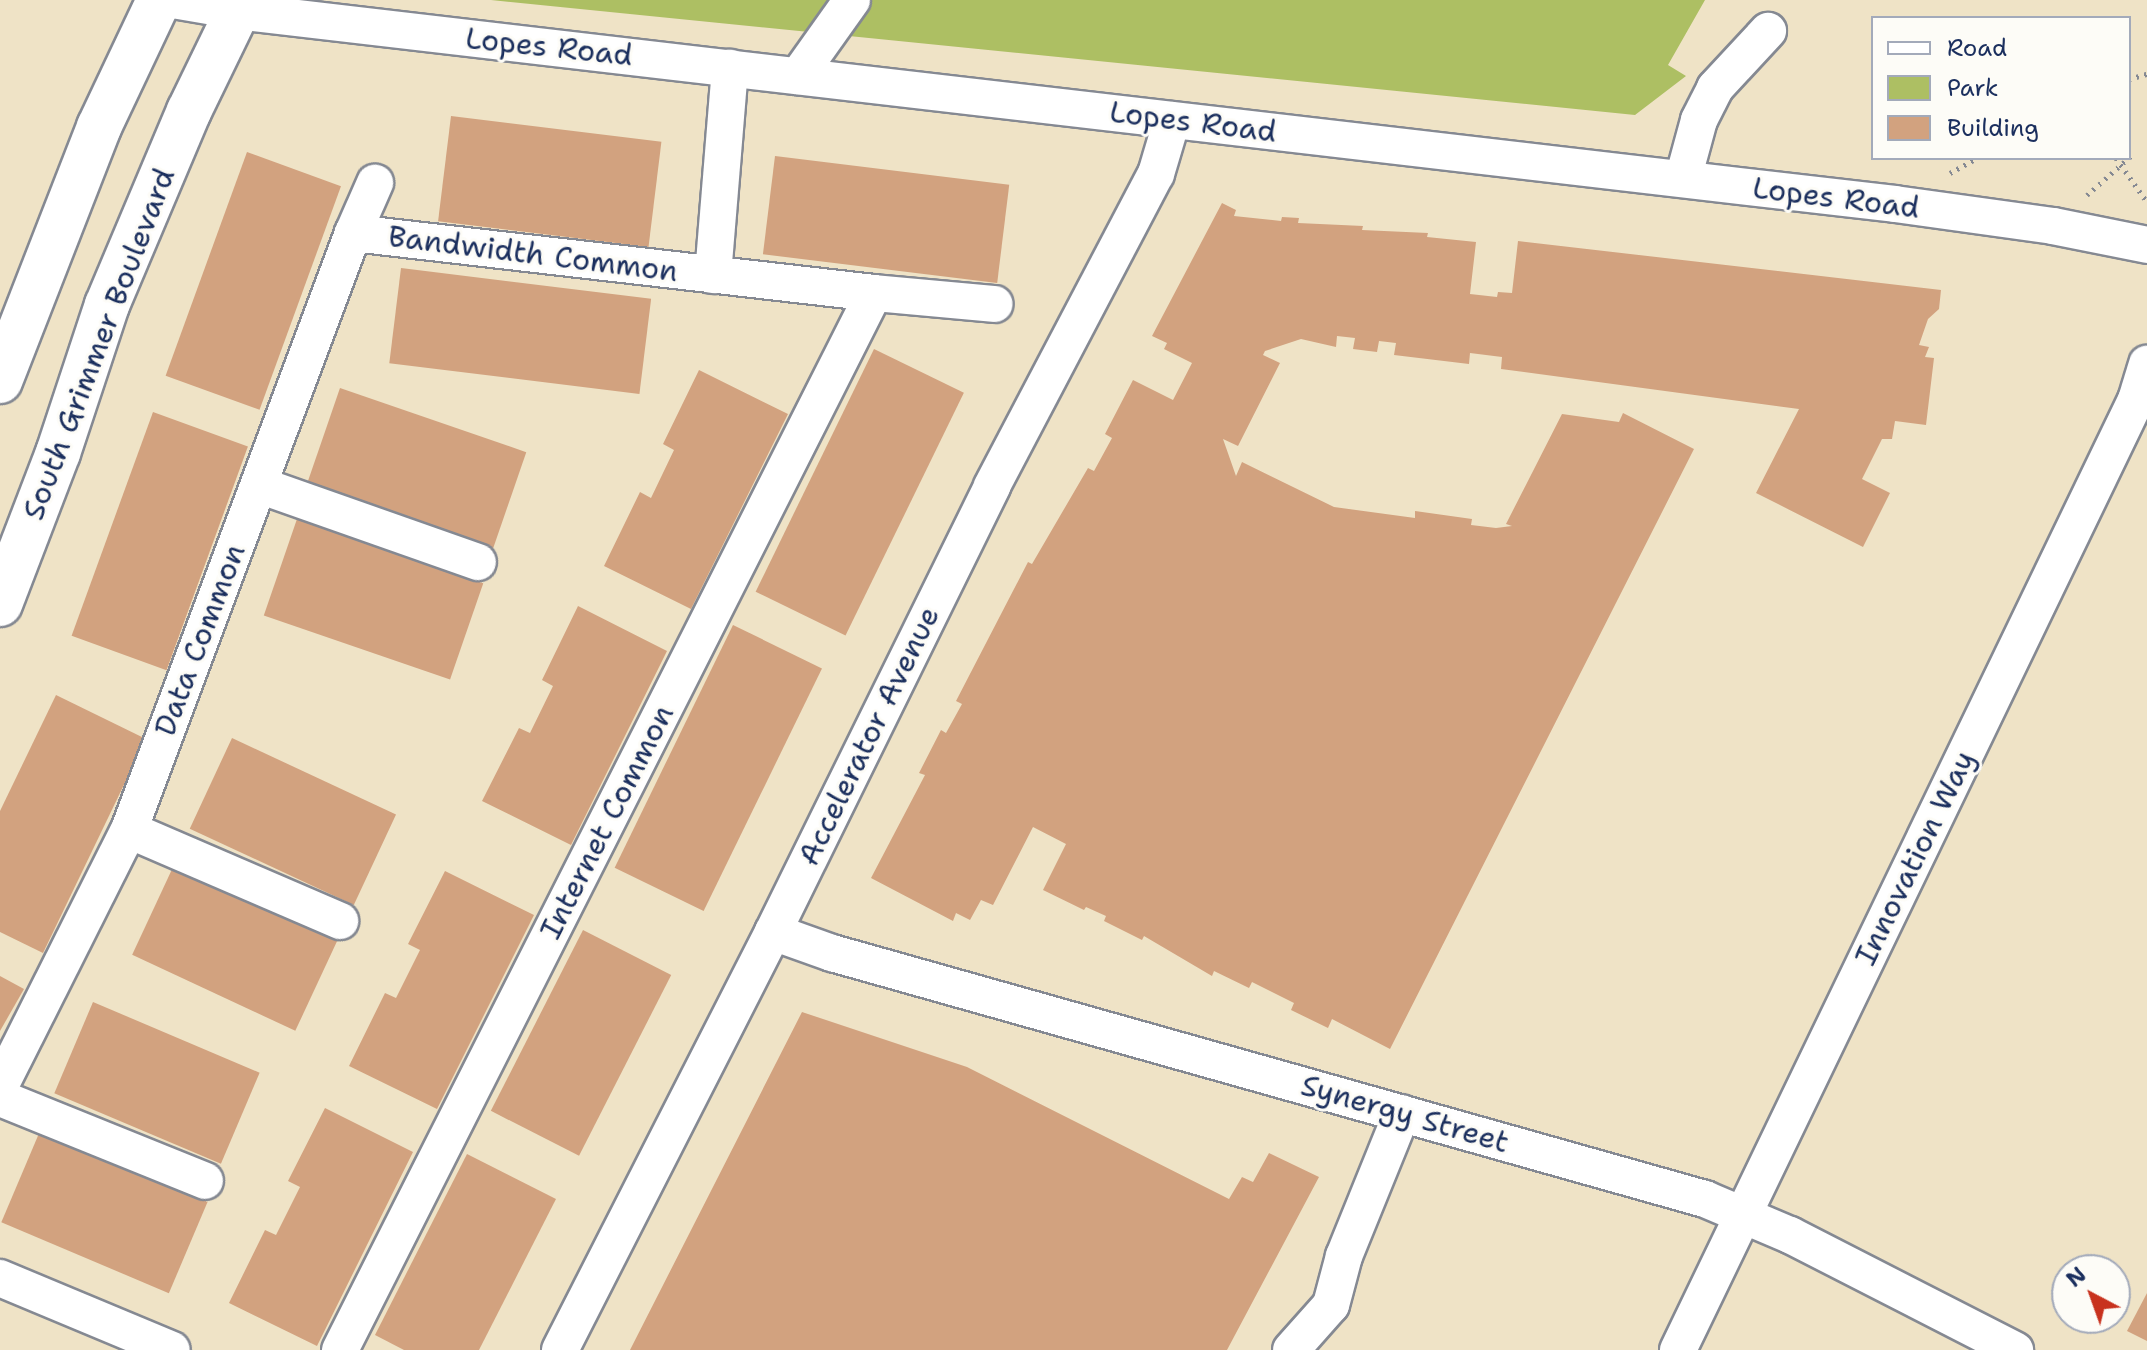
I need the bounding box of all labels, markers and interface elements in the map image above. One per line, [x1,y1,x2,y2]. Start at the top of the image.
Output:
legend [1871,16,2131,160]
street label: Lopes Road [464,20,634,74]
text: Road [1947,32,2007,64]
text: Park [1947,72,1999,104]
street label: Lopes Road [1108,94,1278,150]
text: Building [1947,112,2039,144]
street label: South Grimmer Boulevard [15,163,183,525]
street label: Lopes Road [1751,170,1921,226]
street label: Bandwidth Common [386,218,680,290]
street label: Data Common [147,539,253,741]
street label: Accelerator Avenue [791,601,947,871]
street label: Internet Common [532,699,682,945]
street label: Innovation Way [1847,745,1983,971]
street label: Synergy Street [1297,1067,1513,1161]
north arrow [2051,1254,2131,1334]
text: N [2060,1260,2092,1294]

